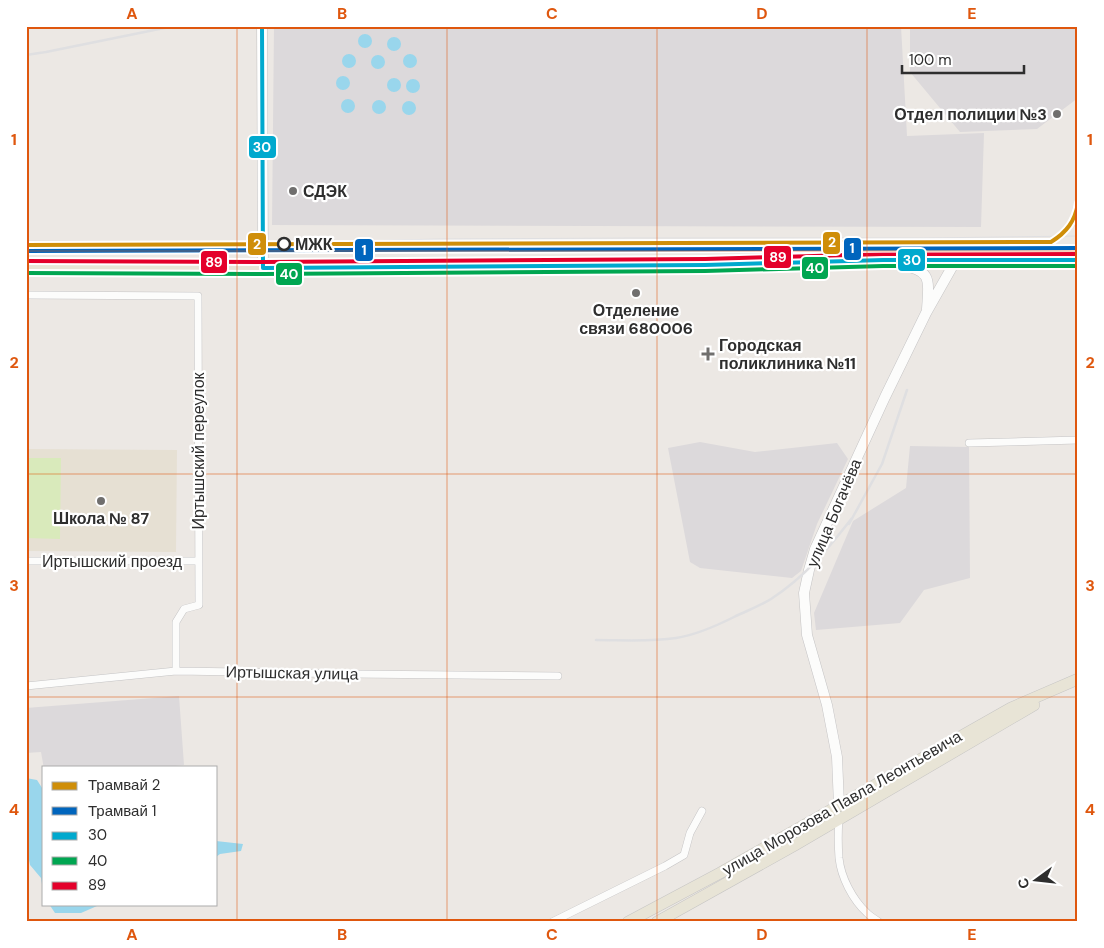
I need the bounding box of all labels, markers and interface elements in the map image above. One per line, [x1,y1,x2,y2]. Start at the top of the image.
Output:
text: A [126,3,138,24]
text: B [337,3,347,24]
text: C [546,3,558,24]
text: D [756,3,768,24]
text: E [967,3,977,24]
scale bar [902,42,1024,74]
text: 100 m [909,50,952,70]
place label: Отдел полиции №3 [894,104,1047,125]
marker: Отдел полиции №3 [1051,108,1063,120]
text: 1 [11,129,17,150]
text: 1 [1087,129,1093,150]
line badge: 30 [248,135,277,159]
text: 30 [253,138,271,156]
place label: СДЭК [303,181,347,202]
marker: СДЭК [287,185,299,197]
line badge: 2 [822,231,841,255]
line badge: 2 [247,232,267,256]
text: 2 [828,233,836,251]
place label: МЖК [295,234,333,255]
text: 2 [253,235,261,253]
marker: МЖК [277,237,291,251]
line badge: 1 [843,237,862,261]
line badge: 1 [354,238,374,262]
text: 1 [849,239,855,257]
text: 1 [361,241,367,259]
line badge: 89 [763,245,792,269]
text: 89 [769,248,787,266]
line badge: 30 [897,248,926,272]
line badge: 89 [200,250,228,274]
text: 30 [903,251,921,269]
text: 89 [205,253,223,271]
line badge: 40 [801,256,829,280]
text: 40 [806,259,825,277]
line badge: 40 [275,262,303,286]
text: 40 [280,265,299,283]
marker: Отделение связи 680006 [630,287,642,299]
place label: Отделение связи 680006 [579,300,693,339]
place label: Городская поликлиника №11 [719,335,856,374]
marker: Городская поликлиника №11 [701,347,715,361]
text: 2 [9,352,19,373]
text: 2 [1085,352,1095,373]
street label: Иртышский переулок [188,371,209,530]
street label: улица Богачёва [802,455,866,571]
marker: Школа № 87 [95,495,107,507]
place label: Школа № 87 [53,508,150,529]
street label: Иртышский проезд [42,551,183,572]
text: 3 [9,575,19,596]
text: 3 [1085,575,1095,596]
street label: Иртышская улица [225,661,359,685]
street label: улица Морозова Павла Леонтьевича [718,726,966,880]
legend [42,766,218,906]
text: Трамвай 2 [88,775,160,795]
text: 4 [9,799,19,820]
text: 4 [1085,799,1095,820]
text: Трамвай 1 [88,801,157,821]
text: 30 [88,825,107,845]
text: 40 [88,851,107,871]
north arrow [1012,856,1062,906]
text: 89 [88,875,106,895]
text: С [1013,876,1033,891]
text: A [126,924,138,945]
text: B [337,924,347,945]
text: C [546,924,558,945]
text: D [756,924,768,945]
text: E [967,924,977,945]

